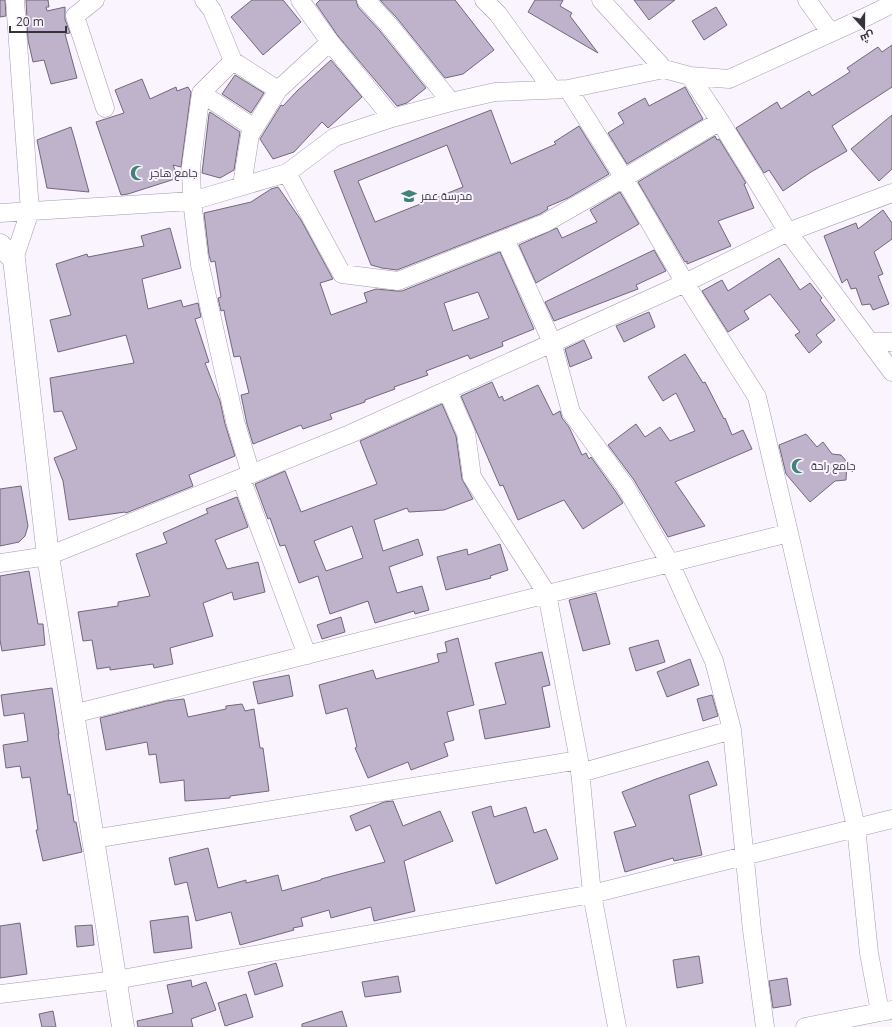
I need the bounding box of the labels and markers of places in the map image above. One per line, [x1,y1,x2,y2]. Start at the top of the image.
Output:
mosque icon: جامع هاجر [129,164,147,182]
place label: جامع هاجر [149,165,198,181]
school or university icon: مدرسة عمر [400,187,418,205]
place label: مدرسة عمر [420,188,472,203]
mosque icon: جامع راحة [790,457,808,475]
place label: جامع راحة [811,458,856,474]

